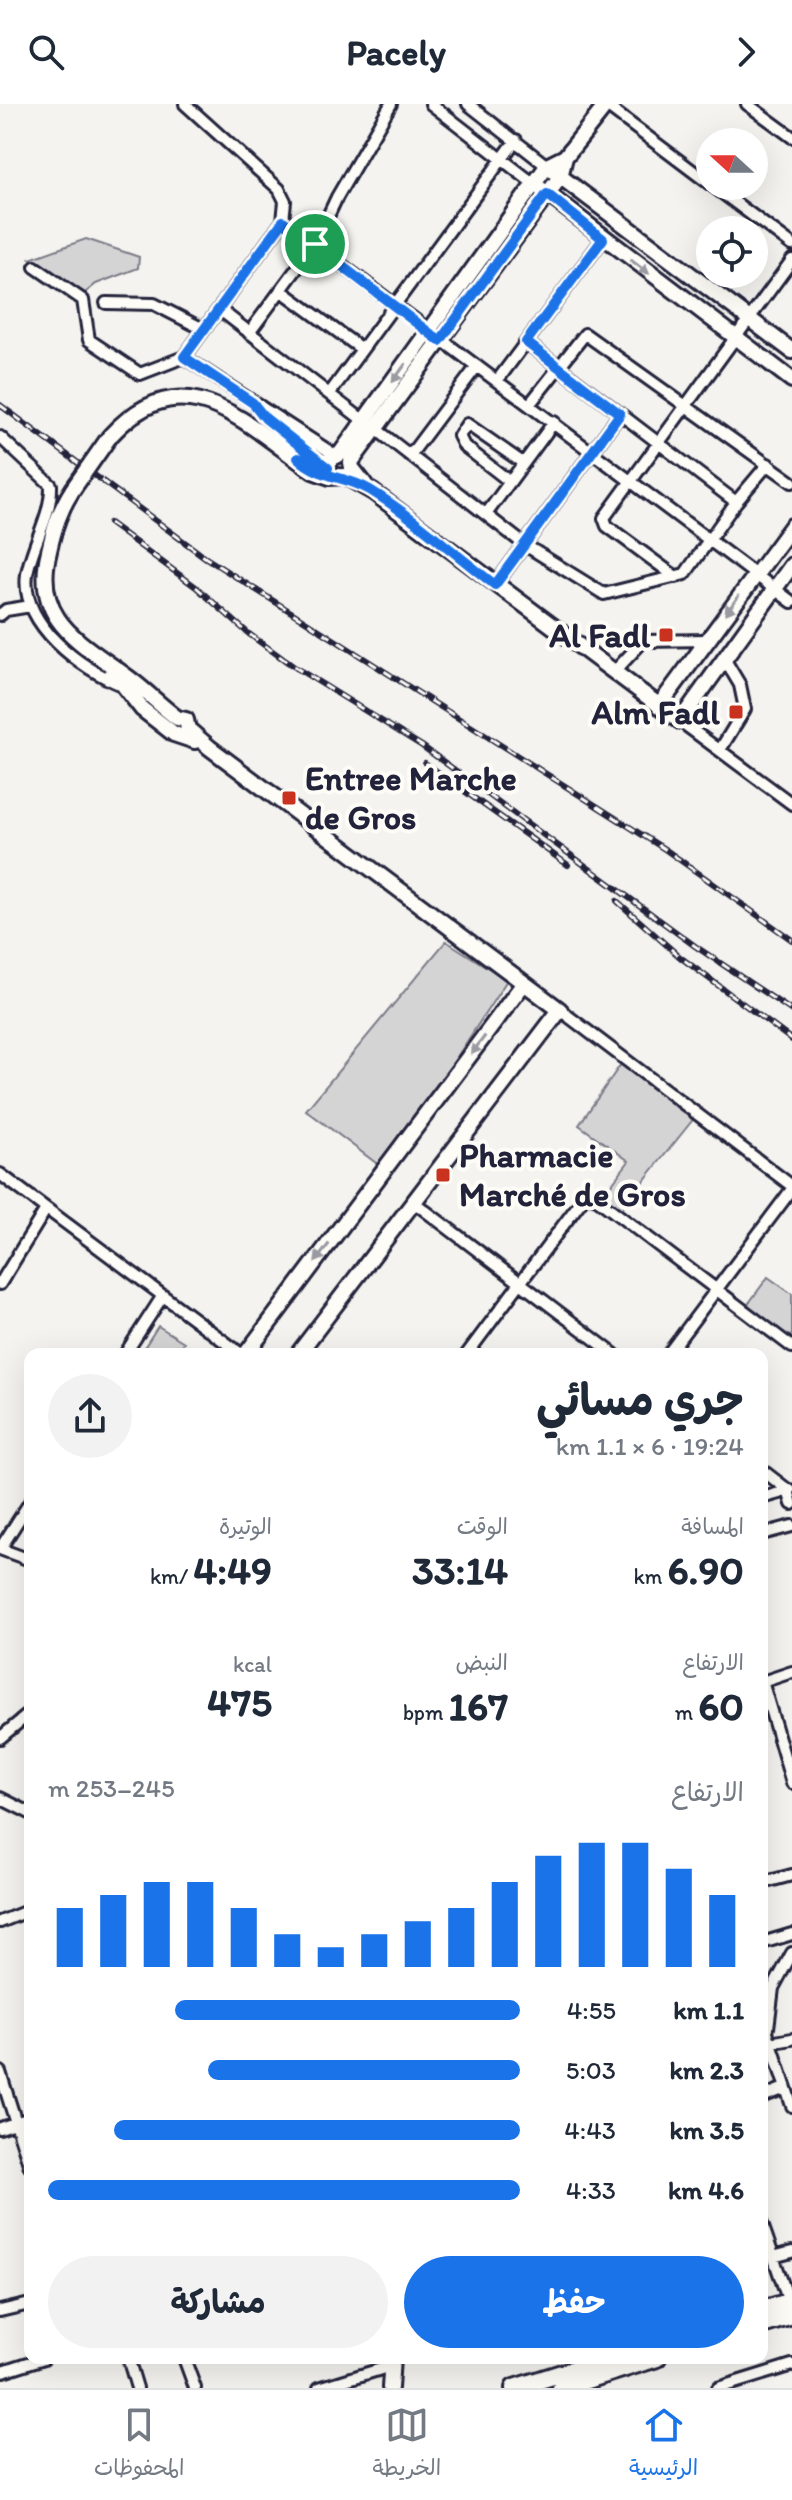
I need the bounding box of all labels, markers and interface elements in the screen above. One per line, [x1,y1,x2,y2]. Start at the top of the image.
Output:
icon: search [24,30,68,74]
icon: forward [724,30,768,74]
text: Pacely [346,31,446,74]
north arrow [696,128,768,200]
map controls [696,128,768,288]
pin [281,210,349,278]
button: locate [696,216,768,288]
icon: arrive [293,222,337,266]
one-way arrow [630,258,650,274]
one-way arrow [392,363,408,383]
one-way arrow [725,595,741,616]
place label: Al Fadl [549,615,650,656]
marker: Al Fadl [657,626,675,644]
place label: Alm Fadl [591,692,720,733]
marker: Alm Fadl [727,703,745,721]
place label: Entree Marche de Gros [305,758,517,838]
marker: Entree Marche de Gros [280,789,298,807]
one-way arrow [470,1035,486,1055]
place label: Pharmacie Marché de Gros [459,1135,686,1215]
marker: Pharmacie Marché de Gros [434,1166,452,1184]
one-way arrow [315,1243,330,1264]
text: جري مسائي [536,1373,744,1426]
button: share [48,1374,132,1458]
text: 19:24 · 6 × 1.1 km [556,1430,744,1462]
text: الوتيرة [219,1513,272,1540]
text: الوقت [457,1513,508,1540]
text: المسافة [681,1513,744,1540]
text: 4:49 [193,1546,272,1594]
text: 33:14 [412,1546,508,1594]
text: 6.90 [667,1546,744,1594]
text: /km [150,1563,193,1590]
text: km [633,1563,667,1590]
text: النبض [455,1649,508,1676]
text: الارتفاع [682,1649,744,1676]
text: kcal [233,1651,272,1678]
text: 475 [207,1678,272,1726]
text: 167 [448,1682,508,1730]
text: 60 [698,1682,744,1730]
text: bpm [403,1699,448,1726]
text: m [675,1699,698,1726]
text: 245–253 m [48,1772,175,1804]
text: الارتفاع [671,1776,744,1808]
text: 4:55 [567,1994,616,2026]
text: 1.1 km [673,1994,744,2026]
text: 5:03 [566,2054,616,2086]
text: 2.3 km [670,2054,744,2086]
text: 4:43 [564,2114,616,2146]
text: 3.5 km [670,2114,744,2146]
text: 4:33 [566,2174,616,2206]
text: 4.6 km [668,2174,744,2206]
button: مشاركة [48,2256,388,2348]
button: حفظ [404,2256,744,2348]
tab: المحفوظات [94,2403,185,2487]
tab: الخريطة [372,2403,441,2487]
tab: الرئيسية [629,2403,698,2487]

